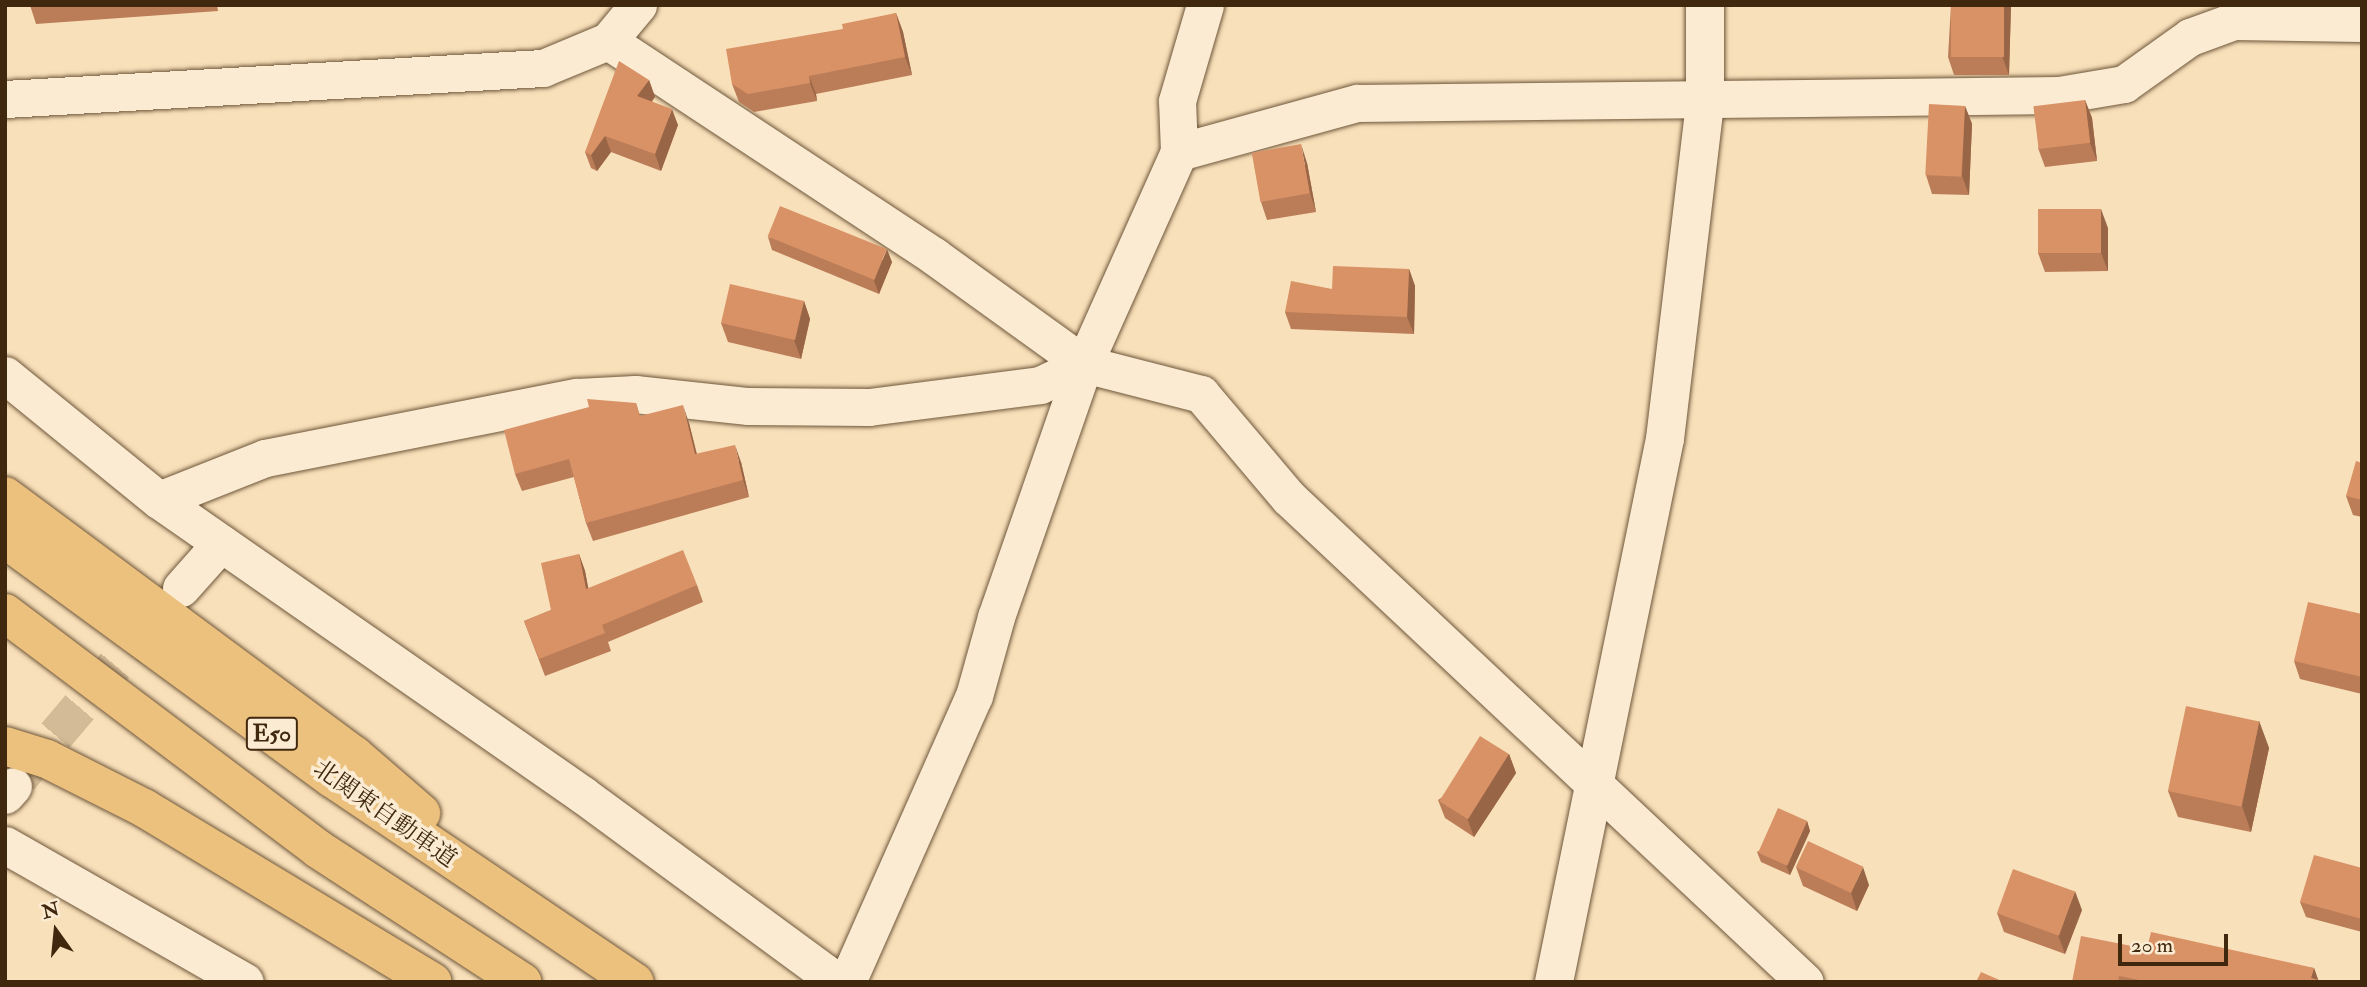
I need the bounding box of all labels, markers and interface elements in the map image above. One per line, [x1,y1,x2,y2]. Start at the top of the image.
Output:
road number: E50 [246,714,298,754]
street label: 北関東自動車道 [308,754,462,874]
north arrow [21,896,91,966]
text: N [39,897,62,925]
scale bar [2122,920,2232,964]
text: 20 m [2131,932,2173,959]

